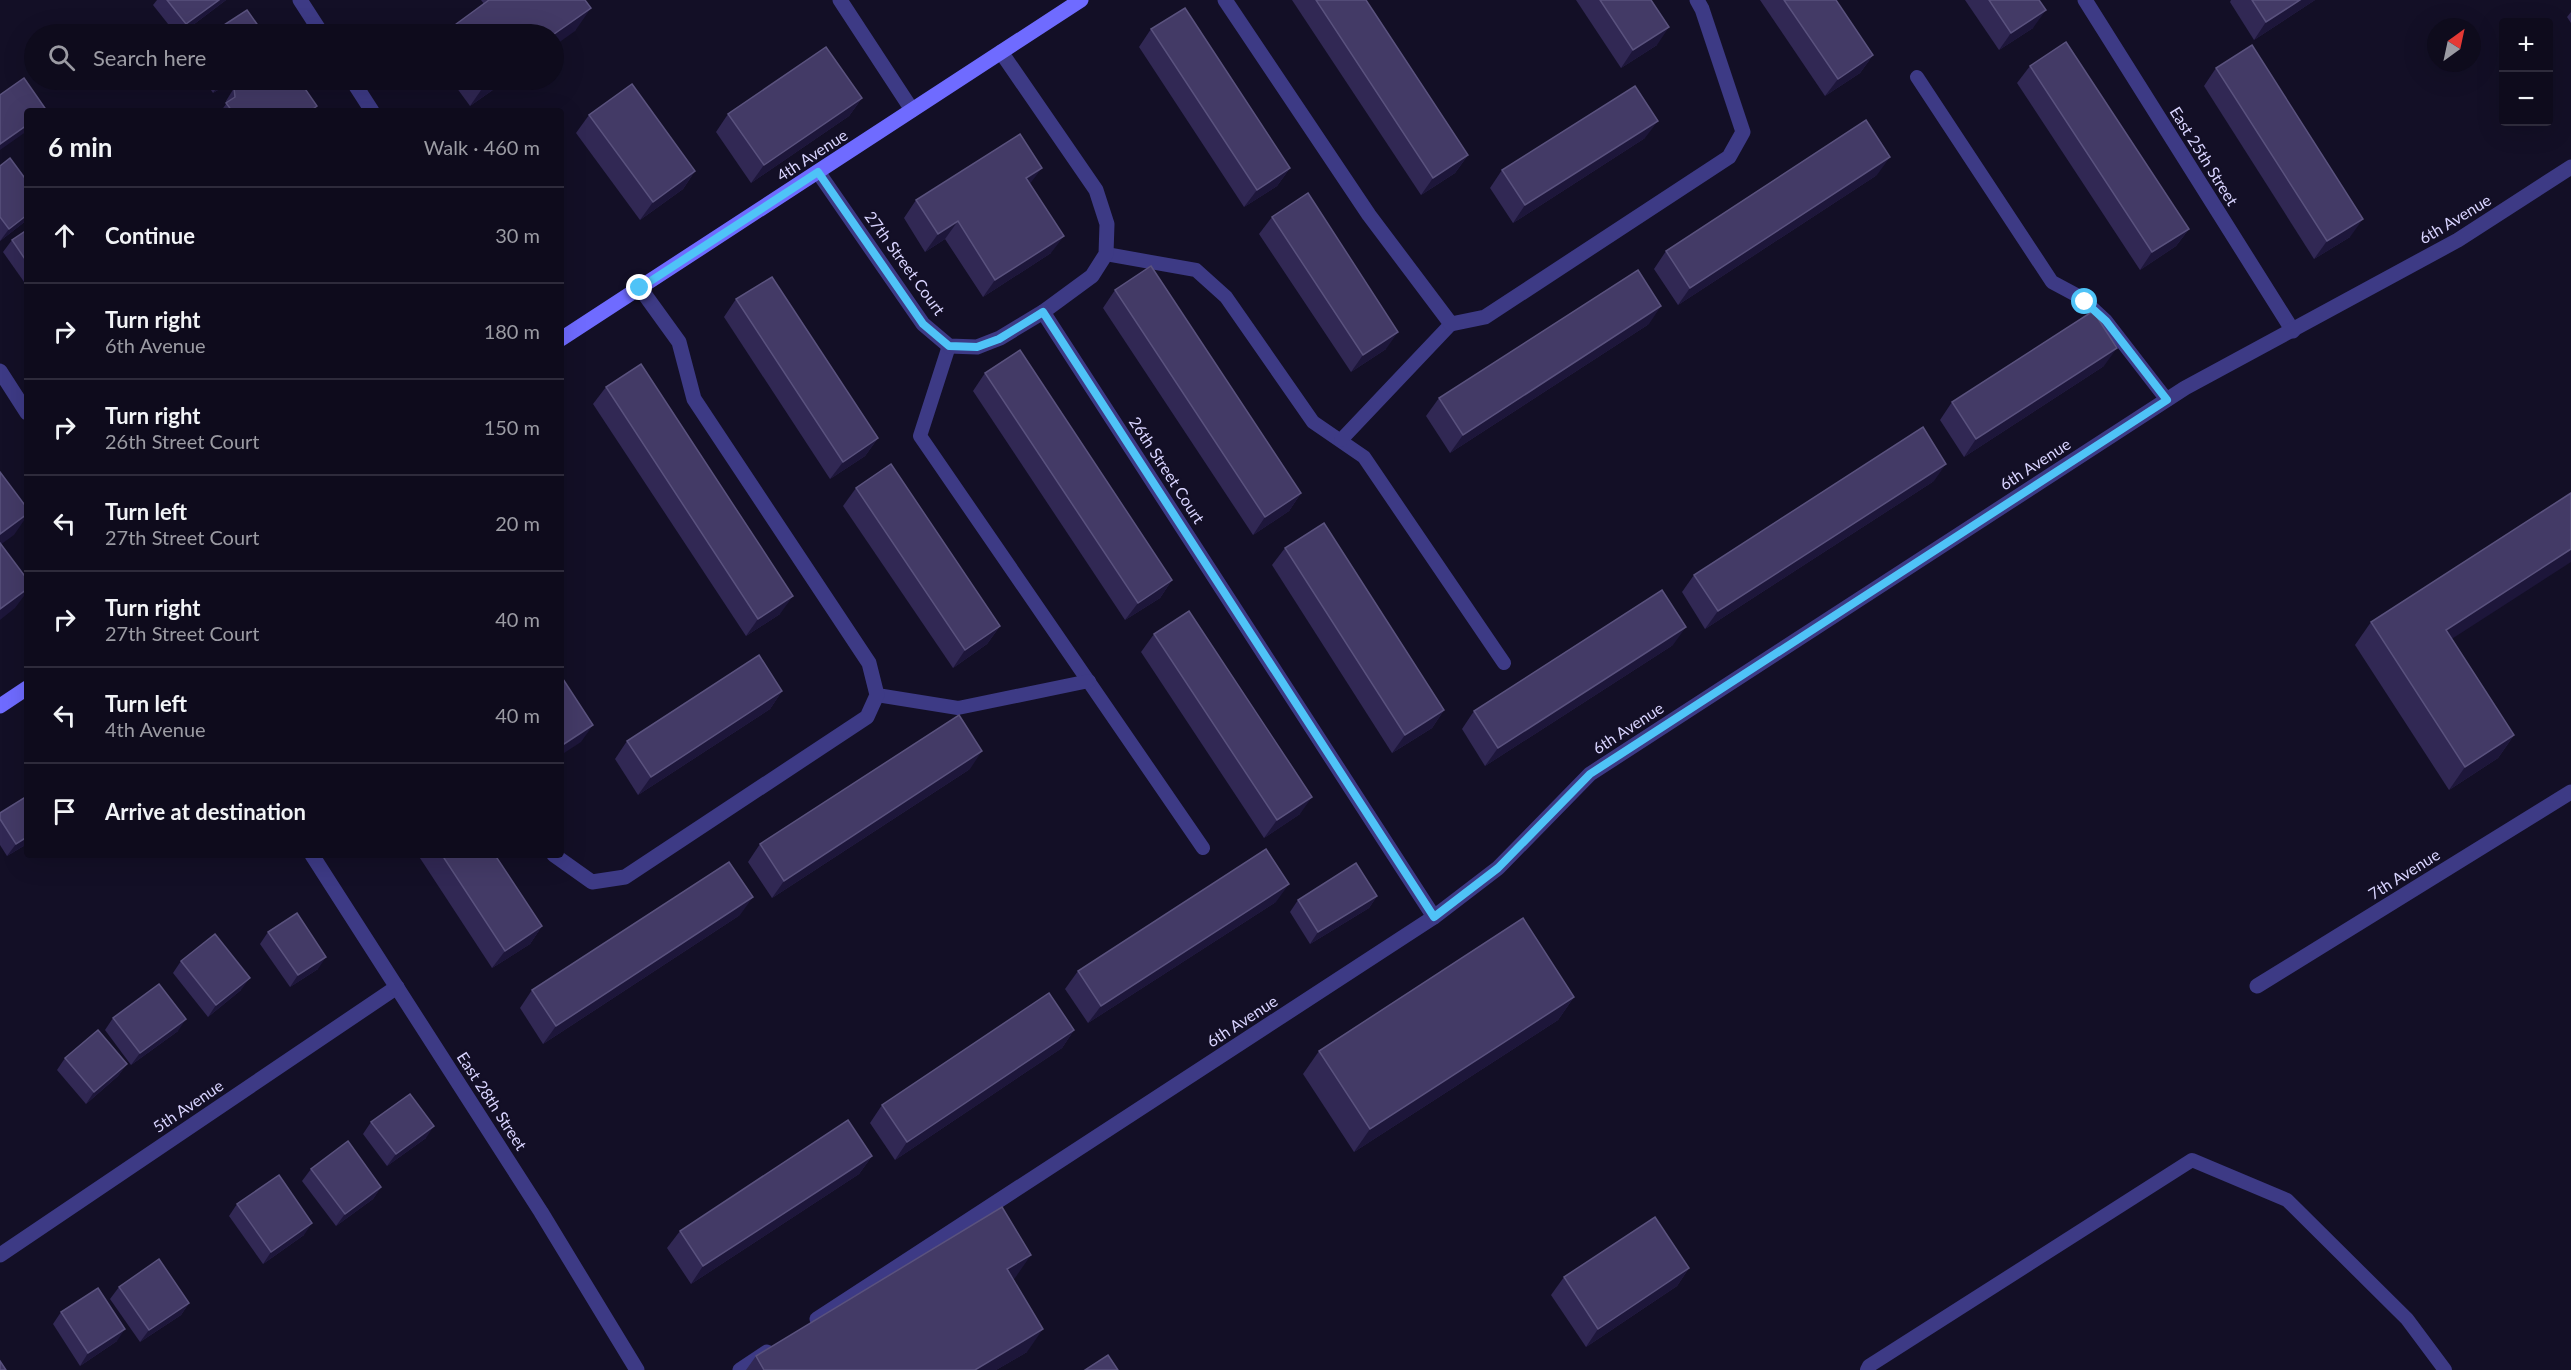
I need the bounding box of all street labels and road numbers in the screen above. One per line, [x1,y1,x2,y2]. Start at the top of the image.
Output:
street label: East 25th Street [2166,103,2243,209]
street label: 4th Avenue [773,125,851,184]
street label: 6th Avenue [2415,190,2494,247]
street label: 27th Street Court [861,207,950,319]
street label: 26th Street Court [1126,413,1209,527]
street label: 6th Avenue [1996,434,2074,493]
street label: 6th Avenue [1589,698,1667,757]
street label: 7th Avenue [2365,844,2443,903]
street label: 6th Avenue [1203,991,1281,1050]
street label: East 28th Street [454,1048,531,1154]
street label: 5th Avenue [149,1075,226,1136]

